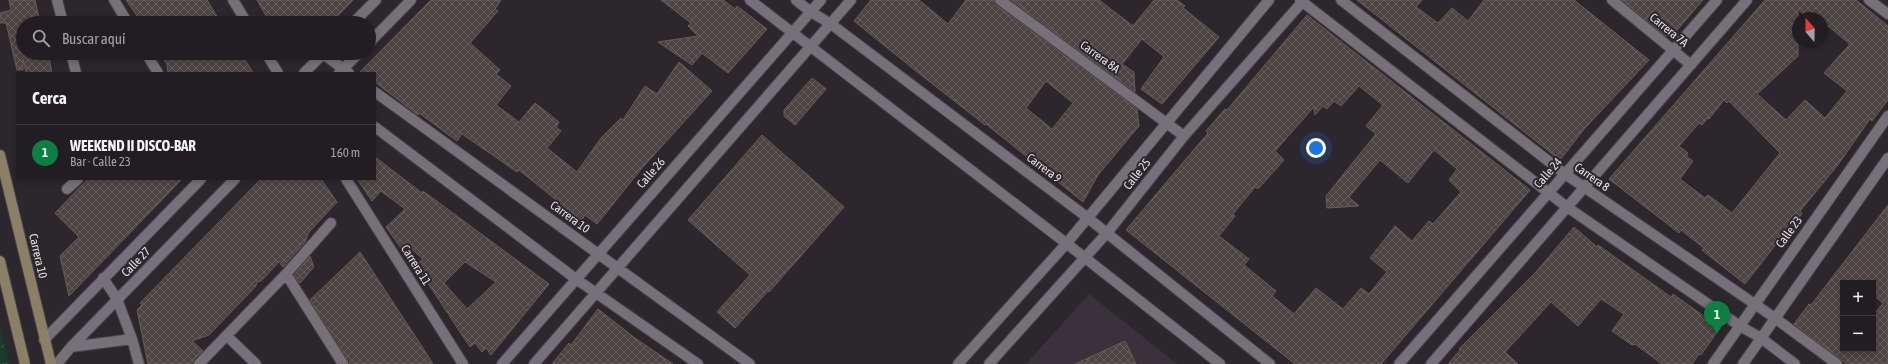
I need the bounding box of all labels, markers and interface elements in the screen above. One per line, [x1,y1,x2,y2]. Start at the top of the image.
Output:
street label: Carrera 7A [1647,10,1691,50]
north arrow [1792,12,1828,48]
search box [16,16,376,60]
icon: search [30,27,52,49]
text: Buscar aquí [62,30,125,47]
street label: Carrera 8A [1077,38,1123,76]
text: Cerca [32,88,67,108]
text: WEEKEND II DISCO-BAR [70,137,196,154]
your location [1306,138,1326,158]
text: 1 [42,145,48,160]
text: 160 m [331,145,360,160]
street label: Carrera 9 [1024,150,1064,186]
text: Bar · Calle 23 [70,154,131,169]
street label: Calle 26 [634,155,668,191]
street label: Calle 24 [1531,155,1565,191]
street label: Calle 25 [1121,156,1153,192]
street label: Carrera 8 [1572,160,1613,194]
street label: Carrera 10 [548,198,593,236]
street label: Calle 23 [1773,213,1805,251]
street label: Carrera 10 [26,232,50,280]
street label: Carrera 11 [398,242,434,288]
street label: Calle 27 [119,244,154,280]
map controls [1840,280,1876,352]
button: + [1840,280,1876,316]
pin: 1 [1704,301,1730,334]
button: − [1840,316,1876,352]

